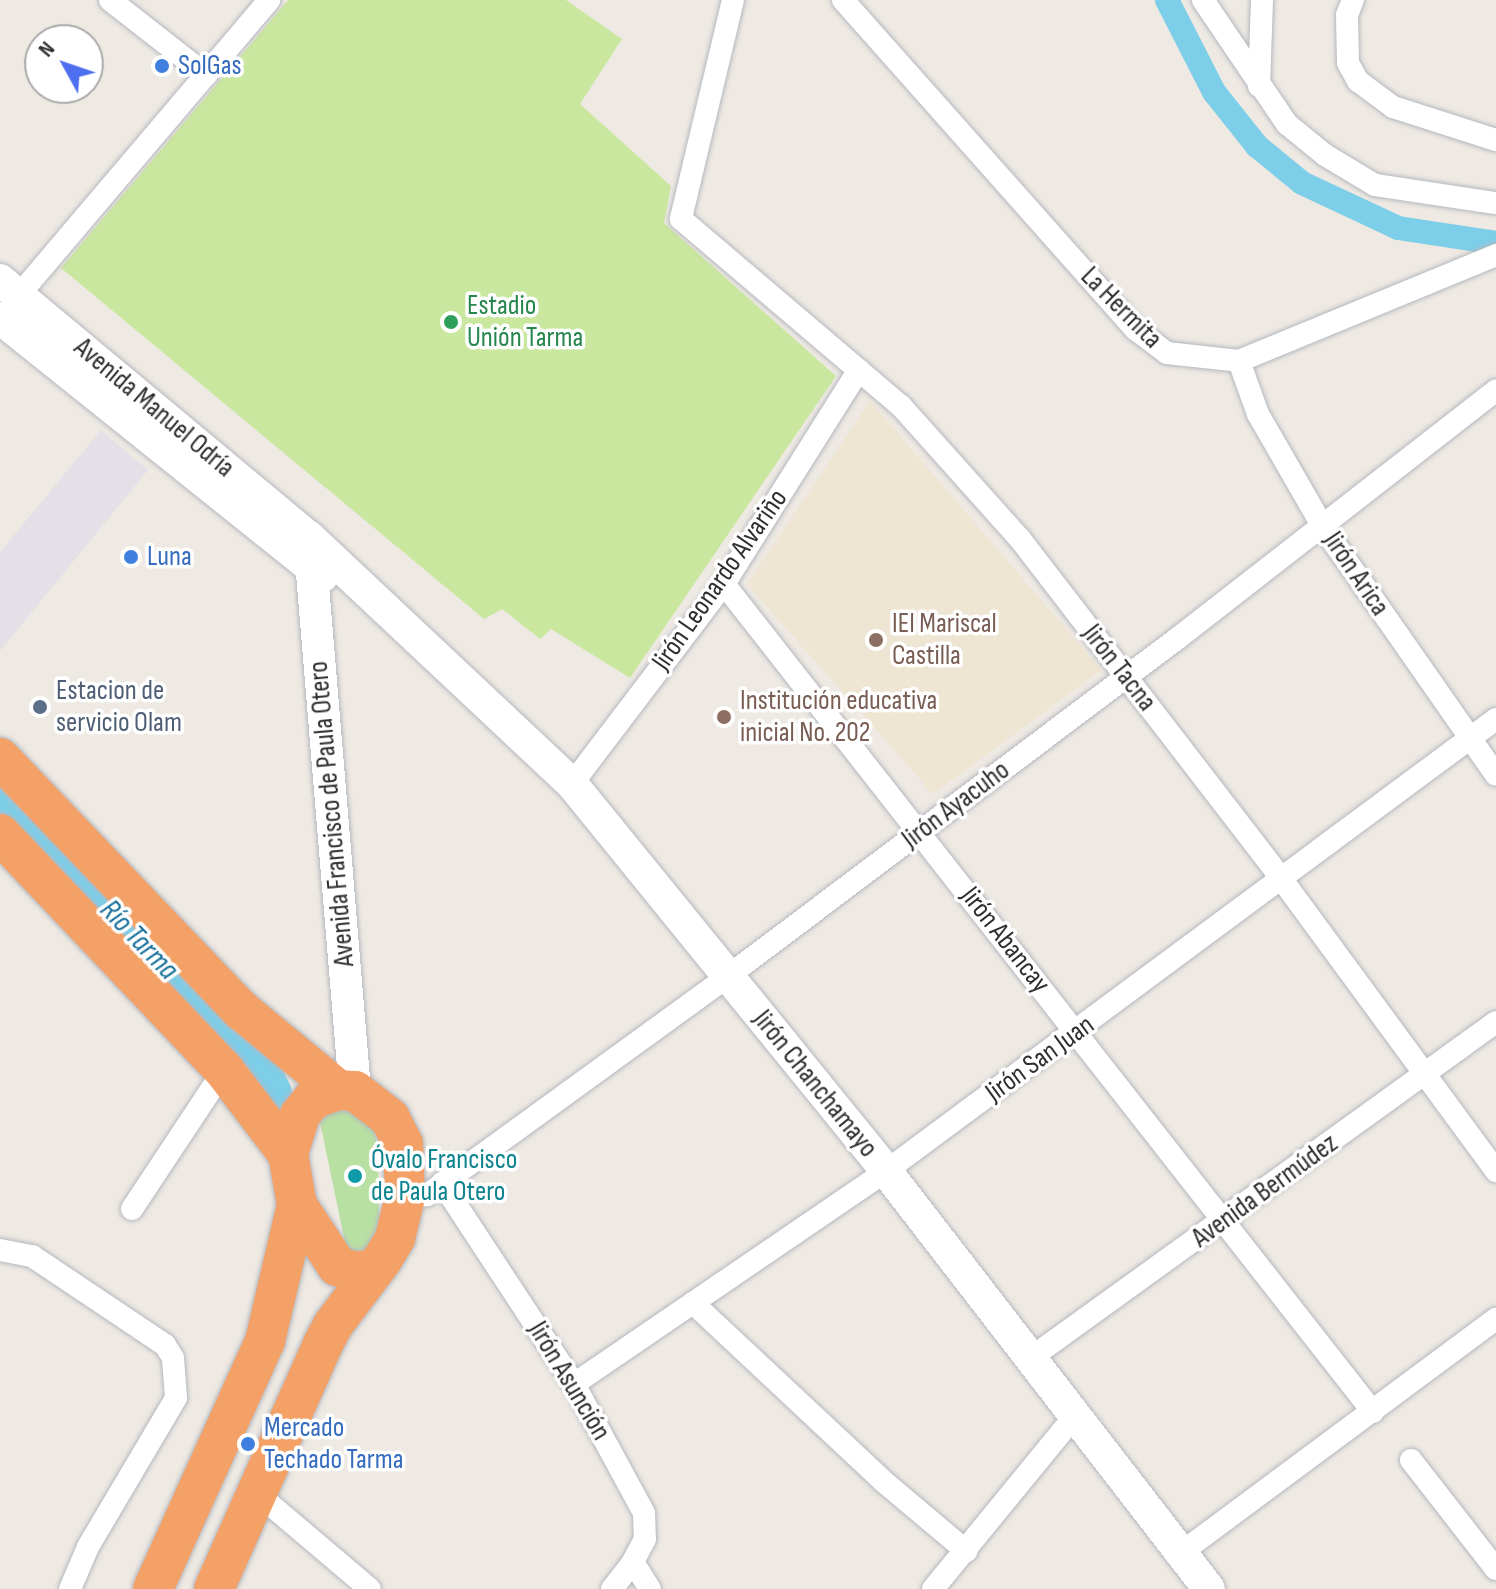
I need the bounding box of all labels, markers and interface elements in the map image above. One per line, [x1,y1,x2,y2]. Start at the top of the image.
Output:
north arrow [24,24,104,104]
text: N [33,36,61,63]
place label: SolGas [178,49,241,83]
marker: SolGas [153,57,171,75]
street label: La Hermita [1073,260,1169,356]
place label: Estadio Unión Tarma [467,289,583,355]
marker: Estadio Unión Tarma [442,313,460,331]
street label: Avenida Manuel Odría [67,331,241,485]
street label: Jirón Leonardo Alvariño [645,483,795,677]
street label: Jirón Arica [1316,526,1396,622]
place label: Luna [147,540,192,574]
marker: Luna [122,548,140,566]
place label: IEI Mariscal Castilla [892,607,997,673]
street label: Jirón Tacna [1075,618,1163,718]
marker: IEI Mariscal Castilla [867,631,885,649]
street label: Avenida Francisco de Paula Otero [302,660,362,968]
place label: Estacion de servicio Olam [56,674,182,740]
place label: Institución educativa inicial No. 202 [740,684,937,750]
marker: Estacion de servicio Olam [31,698,49,716]
marker: Institución educativa inicial No. 202 [715,708,733,726]
street label: Jirón Ayacuho [896,754,1016,856]
street label: Jirón Abancay [953,880,1057,1000]
water label: Río Tarma [92,892,186,988]
street label: Jirón Chanchamayo [745,1004,885,1164]
street label: Jirón San Juan [979,1008,1101,1110]
street label: Avenida Bermúdez [1186,1127,1344,1255]
place label: Óvalo Francisco de Paula Otero [371,1143,517,1209]
marker: Óvalo Francisco de Paula Otero [346,1167,364,1185]
street label: Jirón Asunción [521,1316,617,1446]
place label: Mercado Techado Tarma [264,1411,404,1477]
marker: Mercado Techado Tarma [239,1435,257,1453]

